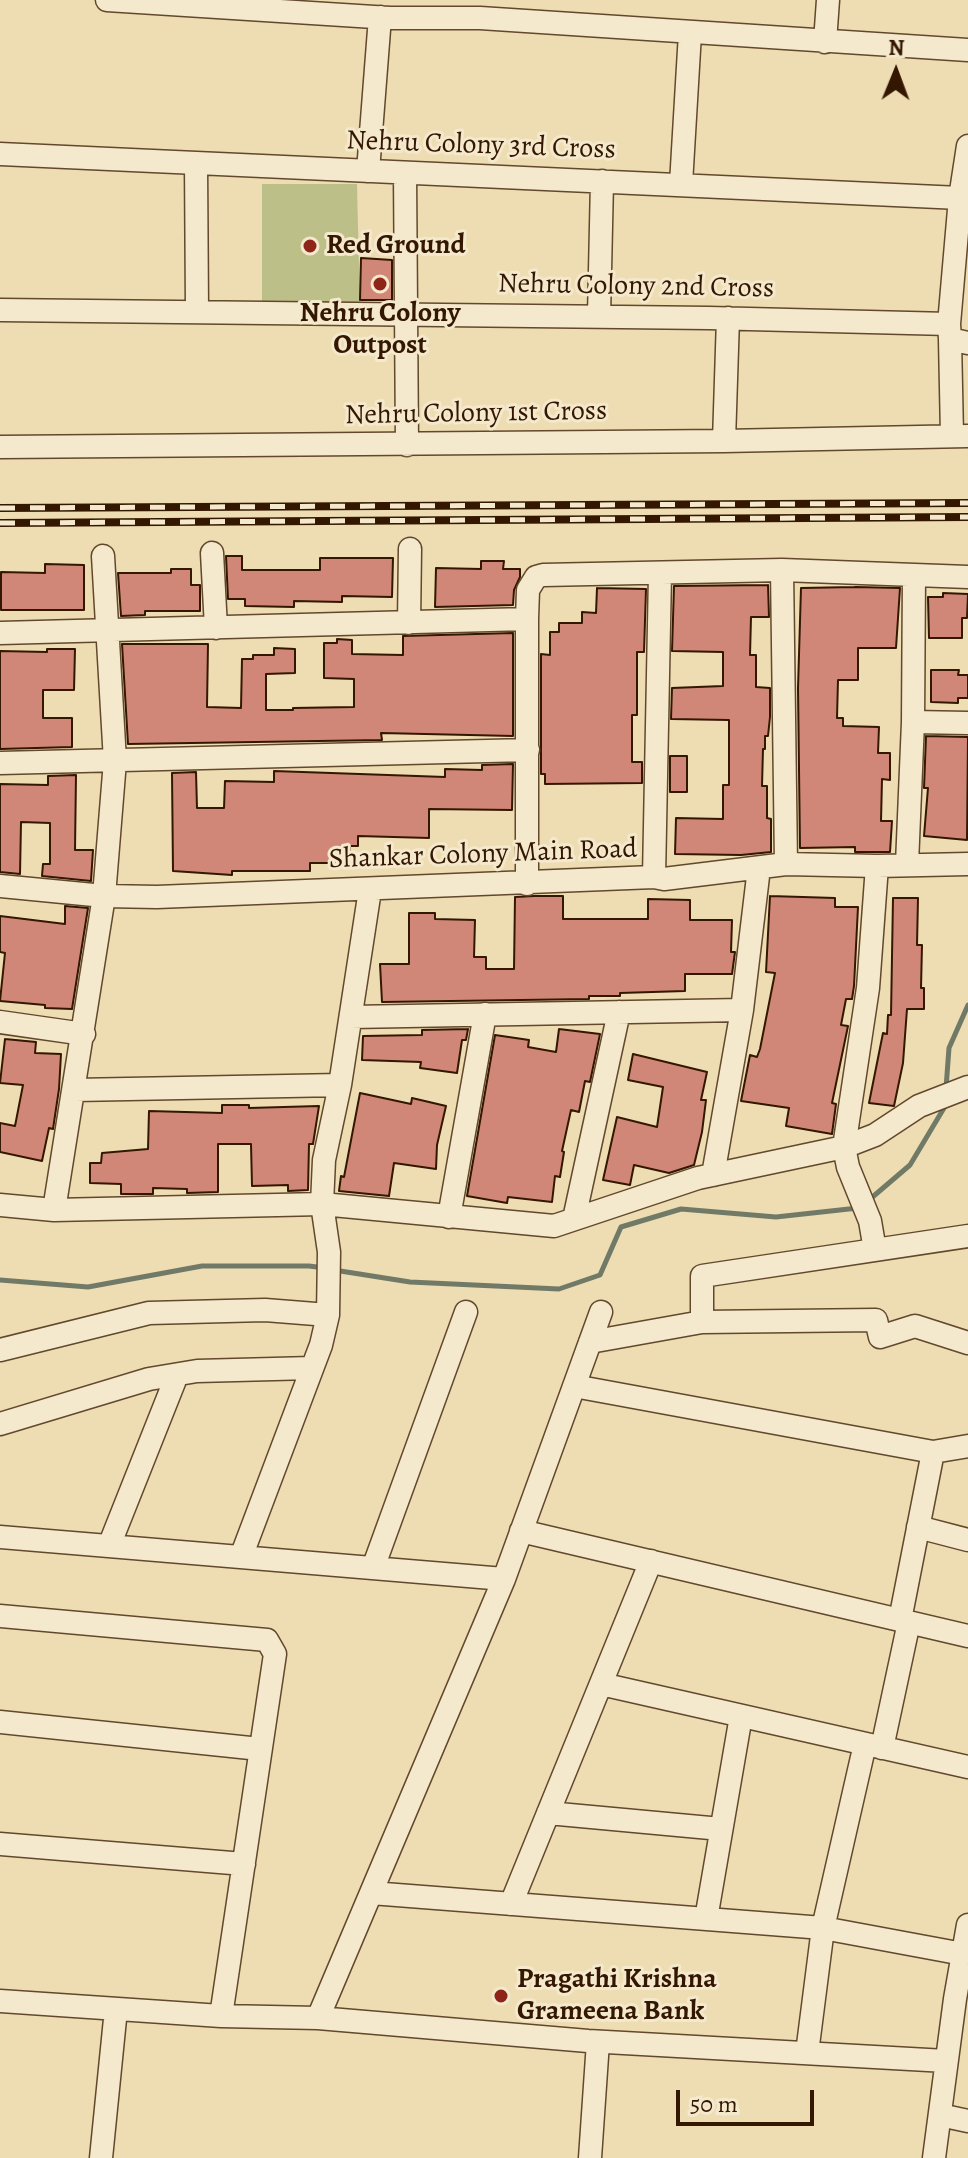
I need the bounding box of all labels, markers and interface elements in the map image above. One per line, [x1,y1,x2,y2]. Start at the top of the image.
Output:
north arrow [856,32,936,112]
text: N [888,33,905,63]
street label: Nehru Colony 3rd Cross [346,125,616,167]
place label: Red Ground [326,229,465,263]
marker: Red Ground [301,237,319,255]
street label: Nehru Colony 2nd Cross [498,268,774,306]
marker: Nehru Colony Outpost [371,275,389,293]
place label: Nehru Colony Outpost [300,297,460,363]
street label: Nehru Colony 1st Cross [344,395,608,433]
street label: Shankar Colony Main Road [328,833,638,877]
place label: Pragathi Krishna Grameena Bank [517,1963,717,2029]
marker: Pragathi Krishna Grameena Bank [492,1987,510,2005]
scale bar [680,2074,818,2124]
text: 50 m [690,2088,738,2120]

